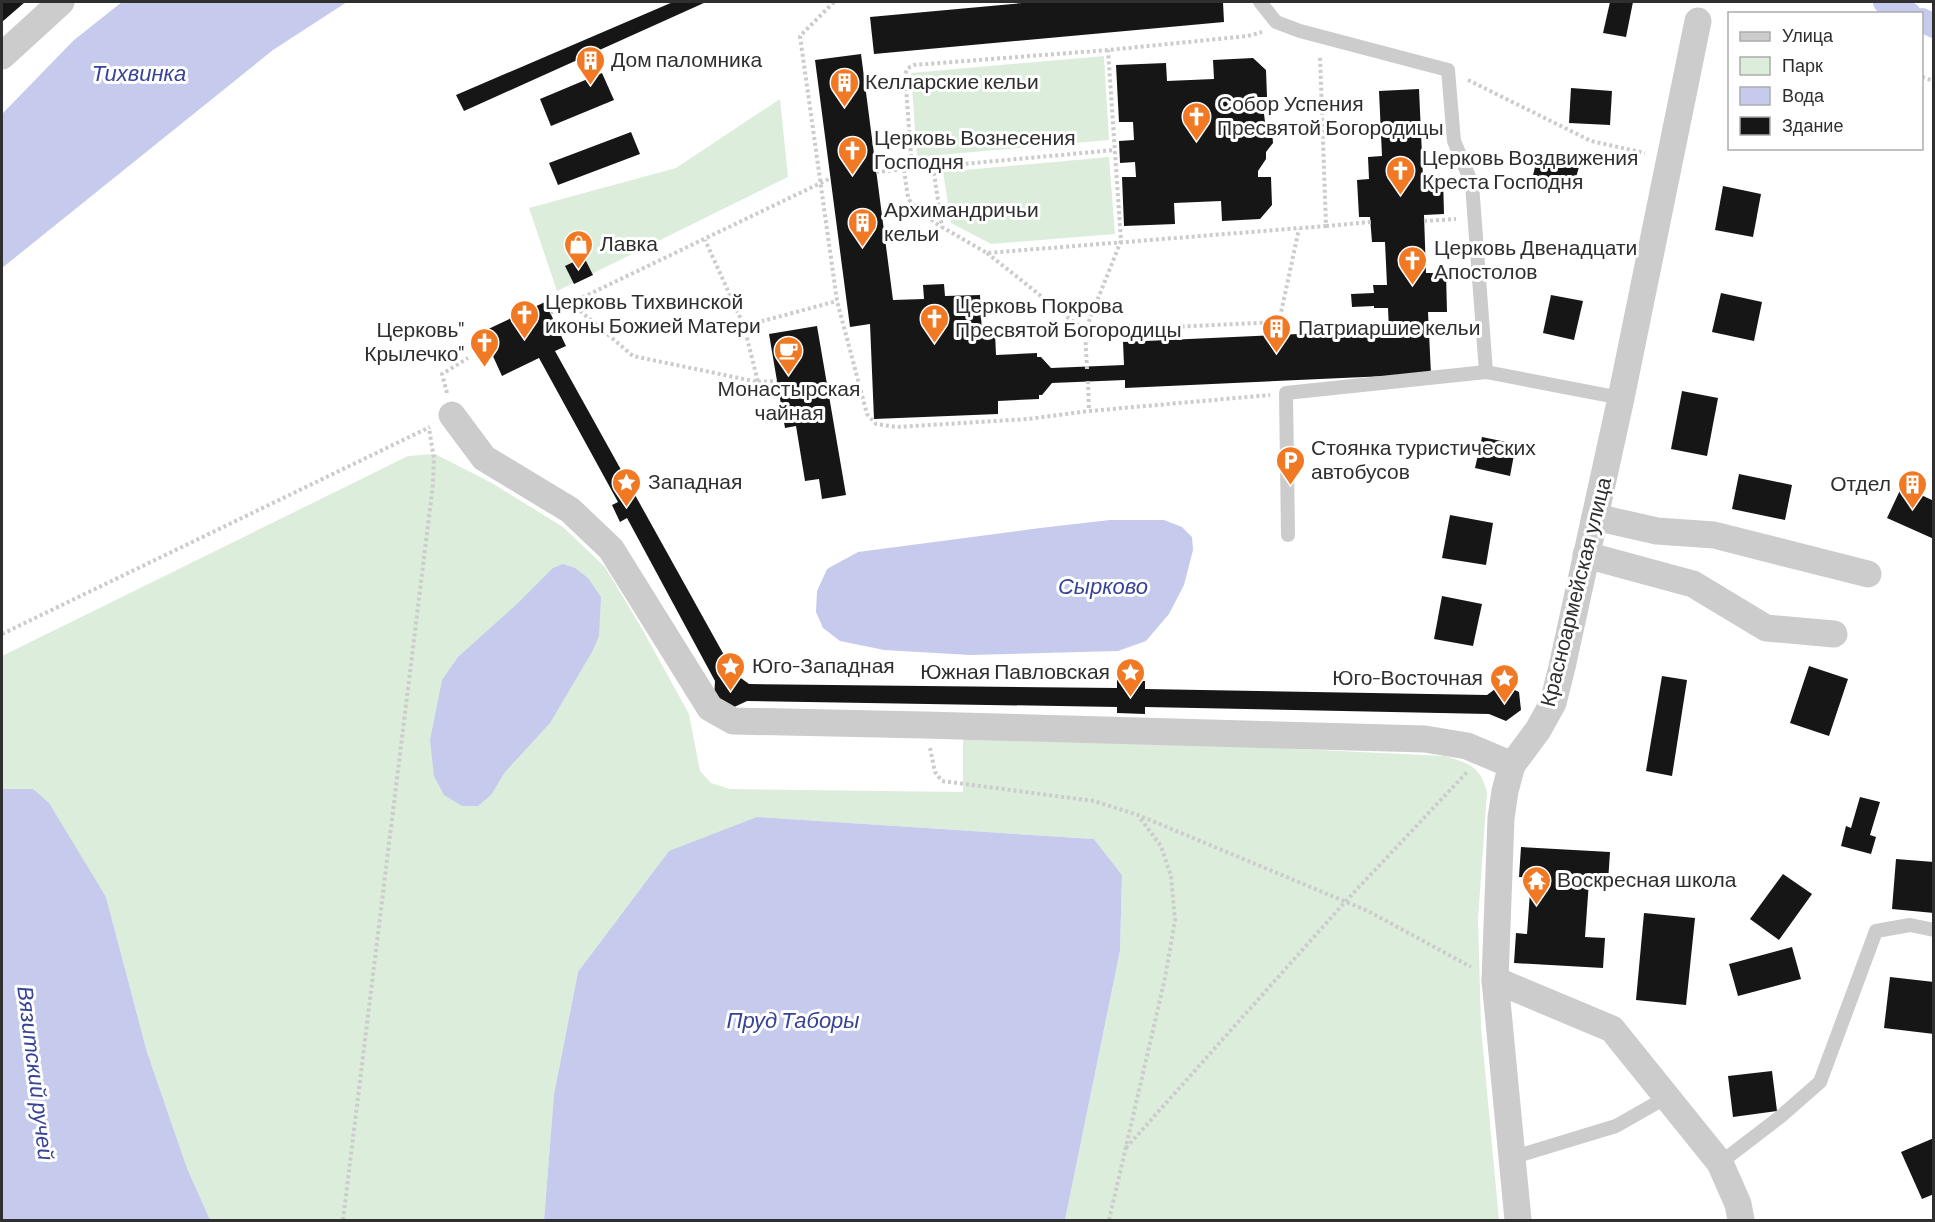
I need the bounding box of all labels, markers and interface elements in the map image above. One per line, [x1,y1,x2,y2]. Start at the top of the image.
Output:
legend [1728,12,1923,150]
text: Улица [1782,24,1834,46]
building icon: Дом паломника [574,44,606,86]
place label: Дом паломника [611,46,762,71]
text: Парк [1782,54,1823,76]
water label: Тихвинка [92,59,186,85]
building icon: Келларские кельи [828,66,860,108]
place label: Келларские кельи [865,68,1039,93]
text: Вода [1782,84,1825,106]
place label: Собор Успения Пресвятой Богородицы [1217,90,1444,139]
church icon: Собор Успения Пресвятой Богородицы [1180,100,1212,142]
text: Здание [1782,114,1843,136]
place label: Церковь Вознесения Господня [874,124,1076,173]
church icon: Церковь Вознесения Господня [837,134,869,176]
place label: Церковь Воздвижения Креста Господня [1422,144,1638,193]
church icon: Церковь Воздвижения Креста Господня [1385,154,1417,196]
place label: Архимандричьи кельи [884,196,1039,245]
building icon: Архимандричьи кельи [847,206,879,248]
shop icon: Лавка [563,228,595,270]
place label: Лавка [600,230,658,255]
place label: Церковь Двенадцати Апостолов [1434,234,1637,283]
church icon: Церковь Двенадцати Апостолов [1397,244,1429,286]
place label: Церковь Тихвинской иконы Божией Матери [545,288,761,337]
place label: Церковь Покрова Пресвятой Богородицы [955,292,1182,341]
church icon: Церковь Тихвинской иконы Божией Матери [508,298,540,340]
church icon: Церковь Покрова Пресвятой Богородицы [918,302,950,344]
building icon: Патриаршие кельи [1261,312,1293,354]
place label: Патриаршие кельи [1298,314,1481,339]
place label: Церковь" Крылечко" [364,316,464,365]
church icon: Церковь" Крылечко" [469,326,501,368]
cafe icon: Монастырская чайная [773,334,805,376]
place label: Монастырская чайная [718,375,860,424]
place label: Стоянка туристических автобусов [1311,434,1536,483]
parking icon: Стоянка туристических автобусов [1274,444,1306,486]
place icon: Западная [611,466,643,508]
place label: Западная [648,468,742,493]
building icon: Отдел [1896,468,1928,510]
place label: Отдел [1830,470,1891,495]
street label: Красноармейская улица [1534,474,1615,709]
water label: Сырково [1058,572,1148,599]
place icon: Юго-Западная [715,650,747,692]
place label: Юго-Западная [752,652,895,677]
place icon: Южная Павловская [1115,656,1147,698]
place label: Южная Павловская [920,658,1110,683]
place icon: Юго-Восточная [1488,662,1520,704]
place label: Юго-Восточная [1332,664,1483,689]
temple icon: Воскресная школа [1520,864,1552,906]
place label: Воскресная школа [1557,866,1737,891]
water label: Вязитский ручей [12,984,61,1162]
water label: Пруд Таборы [726,1006,860,1033]

